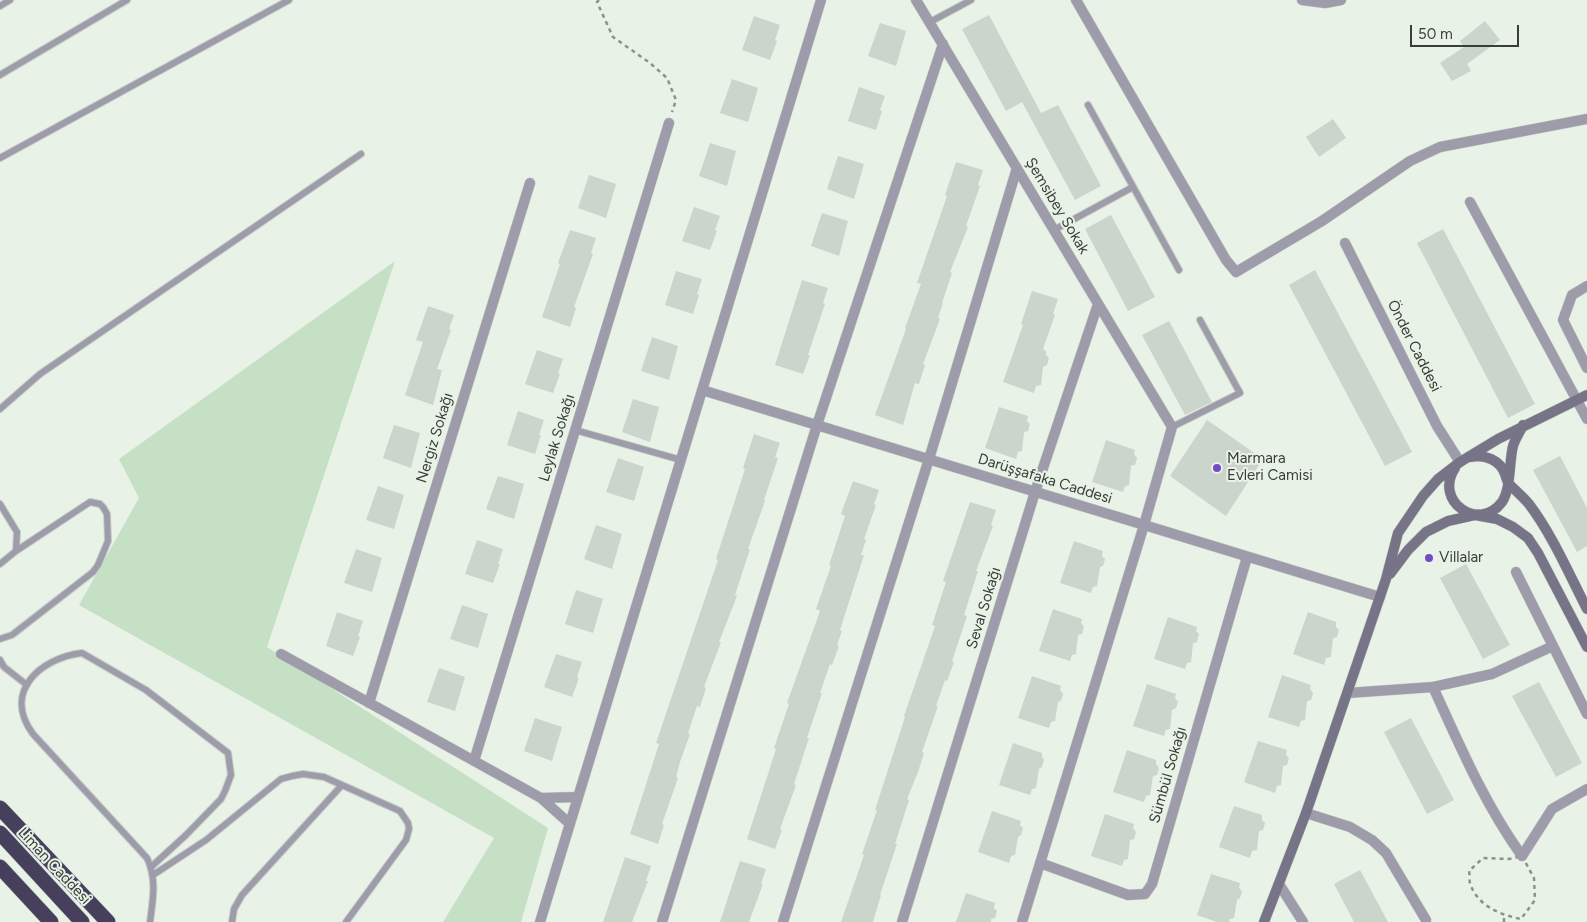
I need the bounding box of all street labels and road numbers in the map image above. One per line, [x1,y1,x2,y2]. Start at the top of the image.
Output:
street label: Şemsibey Sokak [1021,155,1093,257]
street label: Önder Caddesi [1383,297,1445,395]
street label: Nergiz Sokağı [413,391,457,485]
street label: Leylak Sokağı [535,392,579,484]
street label: Darüşşafaka Caddesi [976,450,1114,508]
street label: Seval Sokağı [963,565,1005,651]
street label: Sümbül Sokağı [1146,725,1190,825]
street label: Liman Caddesi [14,824,94,908]

